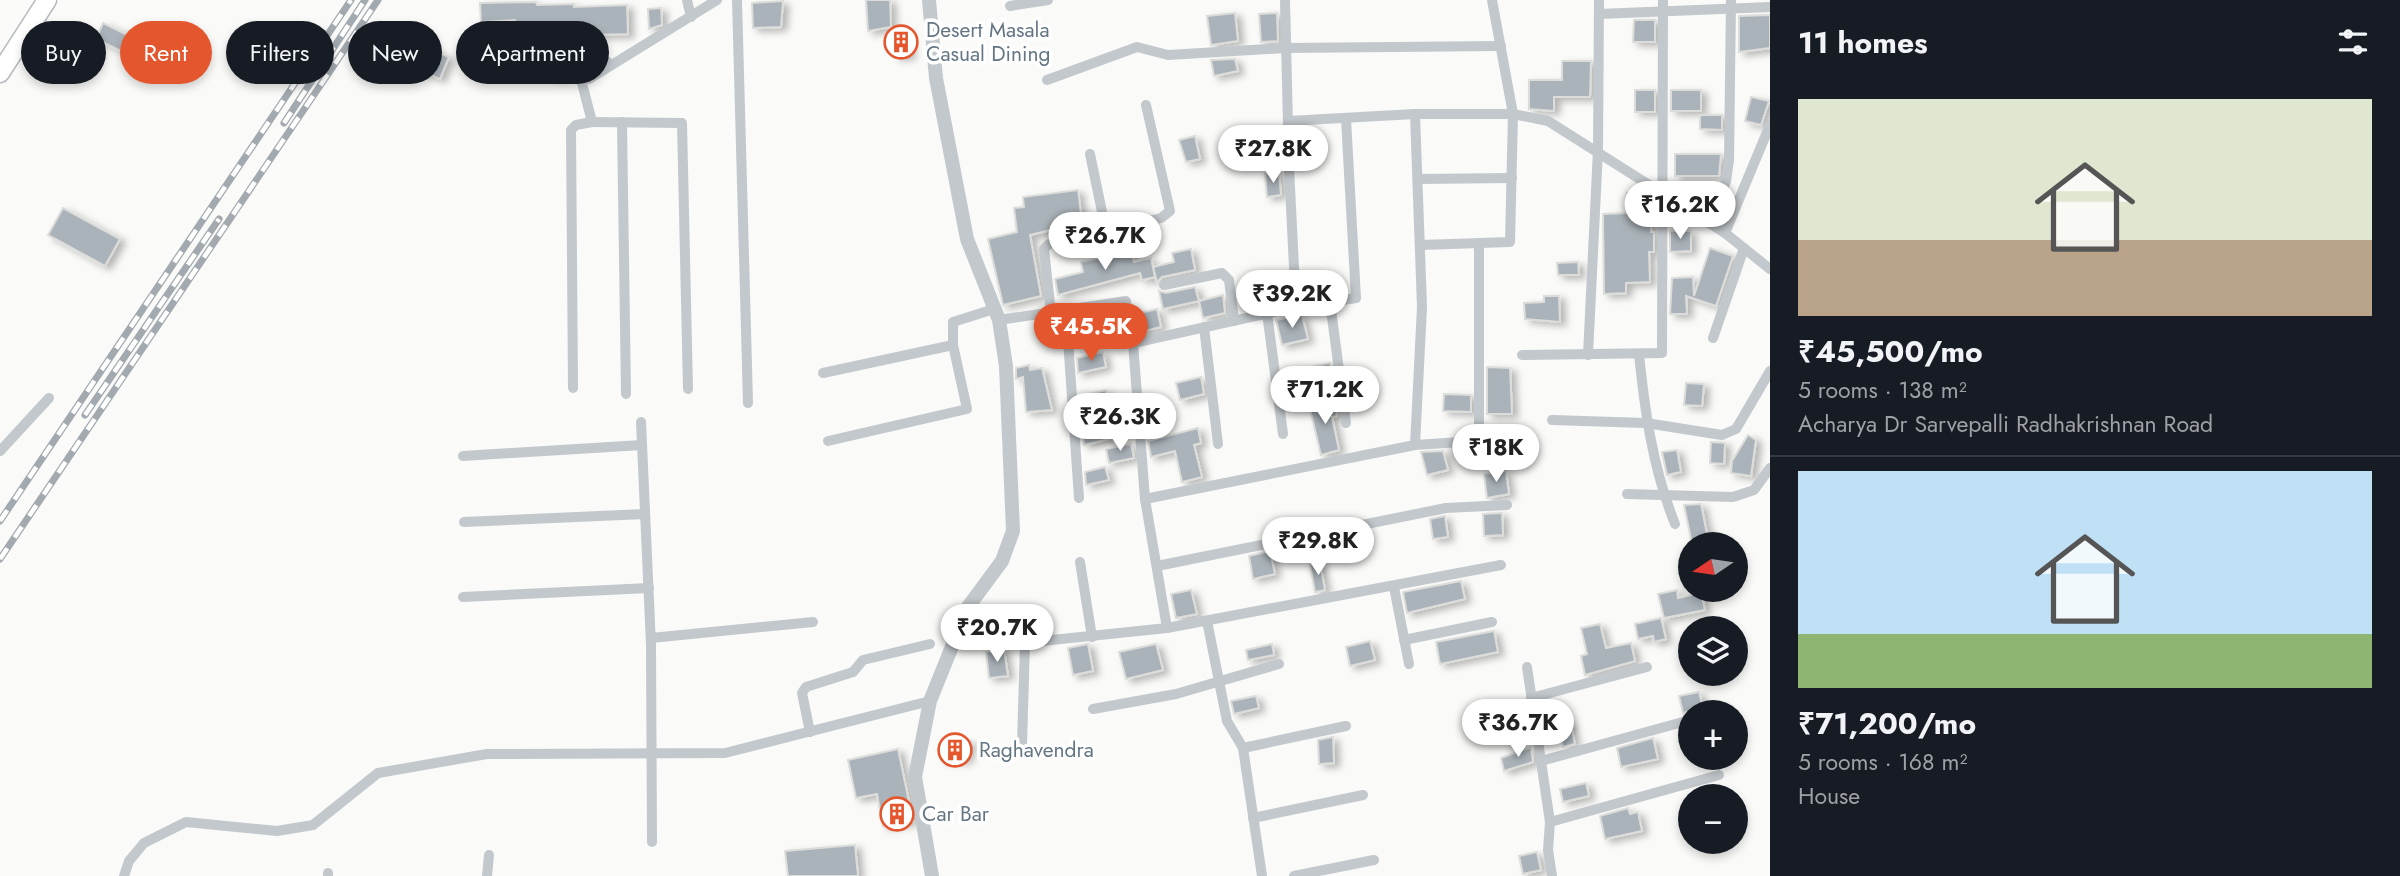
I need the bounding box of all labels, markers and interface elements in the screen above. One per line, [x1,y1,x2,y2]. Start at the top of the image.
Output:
place label: Desert Masala Casual Dining [926,15,1050,69]
chip: Buy [21,21,106,84]
chip: Rent [120,21,212,84]
chip: Filters [226,21,334,84]
chip: New [348,21,442,84]
chip: Apartment [456,21,609,84]
text: 11 homes [1798,21,1928,64]
building icon: Desert Masala Casual Dining [882,23,920,61]
icon: filters [2334,23,2372,61]
pin: ₹27.8K [1216,125,1330,185]
text: ₹27.8K [1234,131,1312,165]
icon: home [2022,144,2148,270]
pin: ₹16.2K [1623,182,1737,241]
text: ₹16.2K [1641,187,1719,221]
pin: ₹26.7K [1048,212,1162,272]
text: ₹26.7K [1065,218,1145,252]
pin: ₹39.2K [1235,270,1349,330]
text: ₹39.2K [1252,276,1332,310]
pin: ₹45.5K [1034,304,1148,363]
text: ₹45.5K [1050,309,1132,343]
text: ₹45,500/mo [1798,330,1983,373]
pin: ₹71.2K [1268,366,1382,426]
text: ₹71.2K [1286,372,1364,406]
text: 5 rooms · 138 m² [1798,373,1967,407]
pin: ₹26.3K [1063,393,1177,453]
text: ₹26.3K [1079,399,1161,433]
text: Acharya Dr Sarvepalli Radhakrishnan Road [1798,407,2213,441]
pin: ₹18K [1455,424,1537,484]
text: ₹18K [1468,430,1524,464]
icon: home [2022,516,2148,642]
pin: ₹29.8K [1261,518,1375,577]
text: ₹29.8K [1278,523,1358,557]
north arrow [1678,532,1748,602]
map controls [1678,532,1748,854]
pin: ₹20.7K [940,604,1054,664]
text: ₹20.7K [957,610,1037,644]
button: layers [1678,616,1748,686]
pin: ₹36.7K [1461,700,1575,759]
button: + [1678,700,1748,770]
text: ₹71,200/mo [1798,702,1976,745]
text: ₹36.7K [1478,705,1558,739]
building icon: Raghavendra [936,731,974,769]
place label: Raghavendra [979,735,1094,765]
text: 5 rooms · 168 m² [1798,745,1967,779]
text: House [1798,779,1860,813]
button: − [1678,784,1748,854]
building icon: Car Bar [878,795,916,833]
place label: Car Bar [922,799,990,829]

